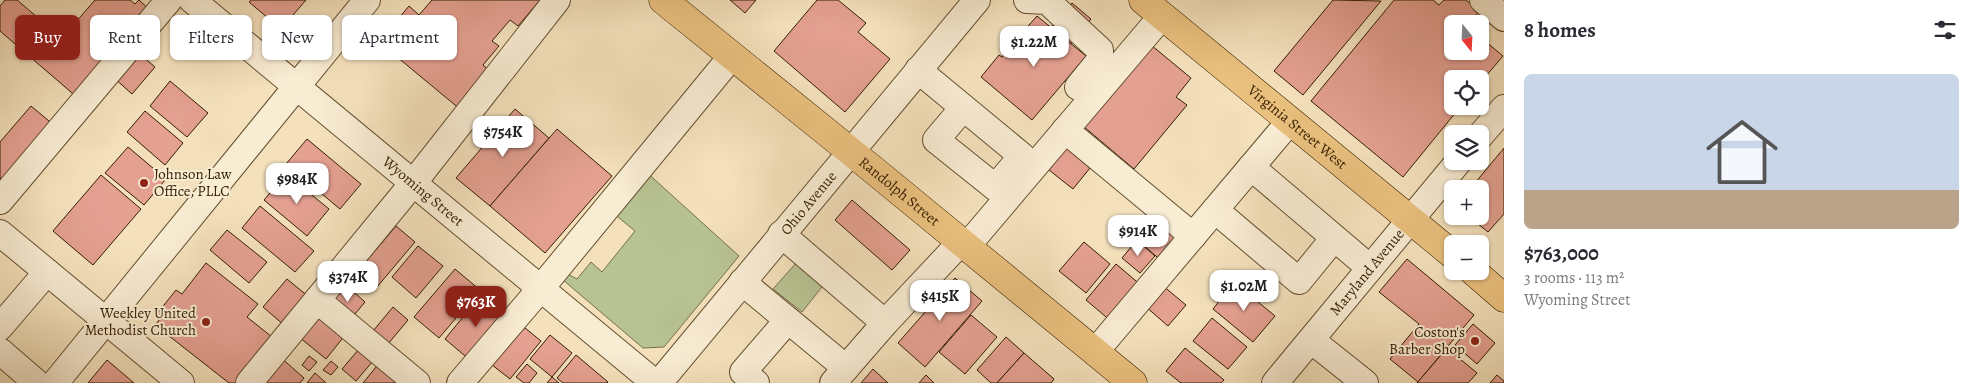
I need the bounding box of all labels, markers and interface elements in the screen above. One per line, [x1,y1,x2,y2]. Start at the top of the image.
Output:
chip: Buy [15,15,80,60]
chip: Rent [90,15,160,60]
chip: Filters [170,15,252,60]
chip: New [262,15,332,60]
chip: Apartment [342,15,457,60]
north arrow [1444,15,1489,60]
map controls [1444,15,1489,280]
text: 8 homes [1524,16,1596,44]
icon: filters [1931,16,1959,44]
pin: $1.22M [993,26,1075,68]
text: $1.22M [1011,31,1057,53]
button: locate [1444,70,1489,115]
street label: Virginia Street West [1243,80,1351,174]
icon: home [1697,107,1787,197]
pin: $754K [468,116,538,158]
text: $754K [483,121,523,143]
button: layers [1444,125,1489,170]
street label: Wyoming Street [378,151,468,231]
street label: Randolph Street [855,152,944,230]
pin: $984K [262,162,332,205]
place label: Johnson Law Office, PLLC [154,164,232,201]
street label: Ohio Avenue [776,166,841,239]
text: $984K [277,168,317,190]
marker: Johnson Law Office, PLLC [138,177,150,189]
button: + [1444,180,1489,225]
pin: $914K [1103,214,1173,257]
text: $914K [1119,220,1157,242]
street label: Maryland Avenue [1325,224,1409,320]
button: − [1444,235,1489,280]
text: $763,000 [1524,239,1599,267]
pin: $374K [313,260,383,303]
text: $374K [328,266,368,288]
text: 3 rooms · 113 m² [1524,267,1624,289]
pin: $1.02M [1203,270,1285,312]
text: $1.02M [1221,275,1267,297]
pin: $415K [905,280,975,322]
text: $415K [921,285,959,307]
pin: $763K [441,286,511,328]
text: Wyoming Street [1524,289,1630,311]
text: $763K [456,291,496,313]
place label: Weekley United Methodist Church [85,303,197,340]
marker: Weekley United Methodist Church [200,316,212,328]
place label: Coston's Barber Shop [1389,322,1465,359]
marker: Coston's Barber Shop [1469,335,1481,347]

